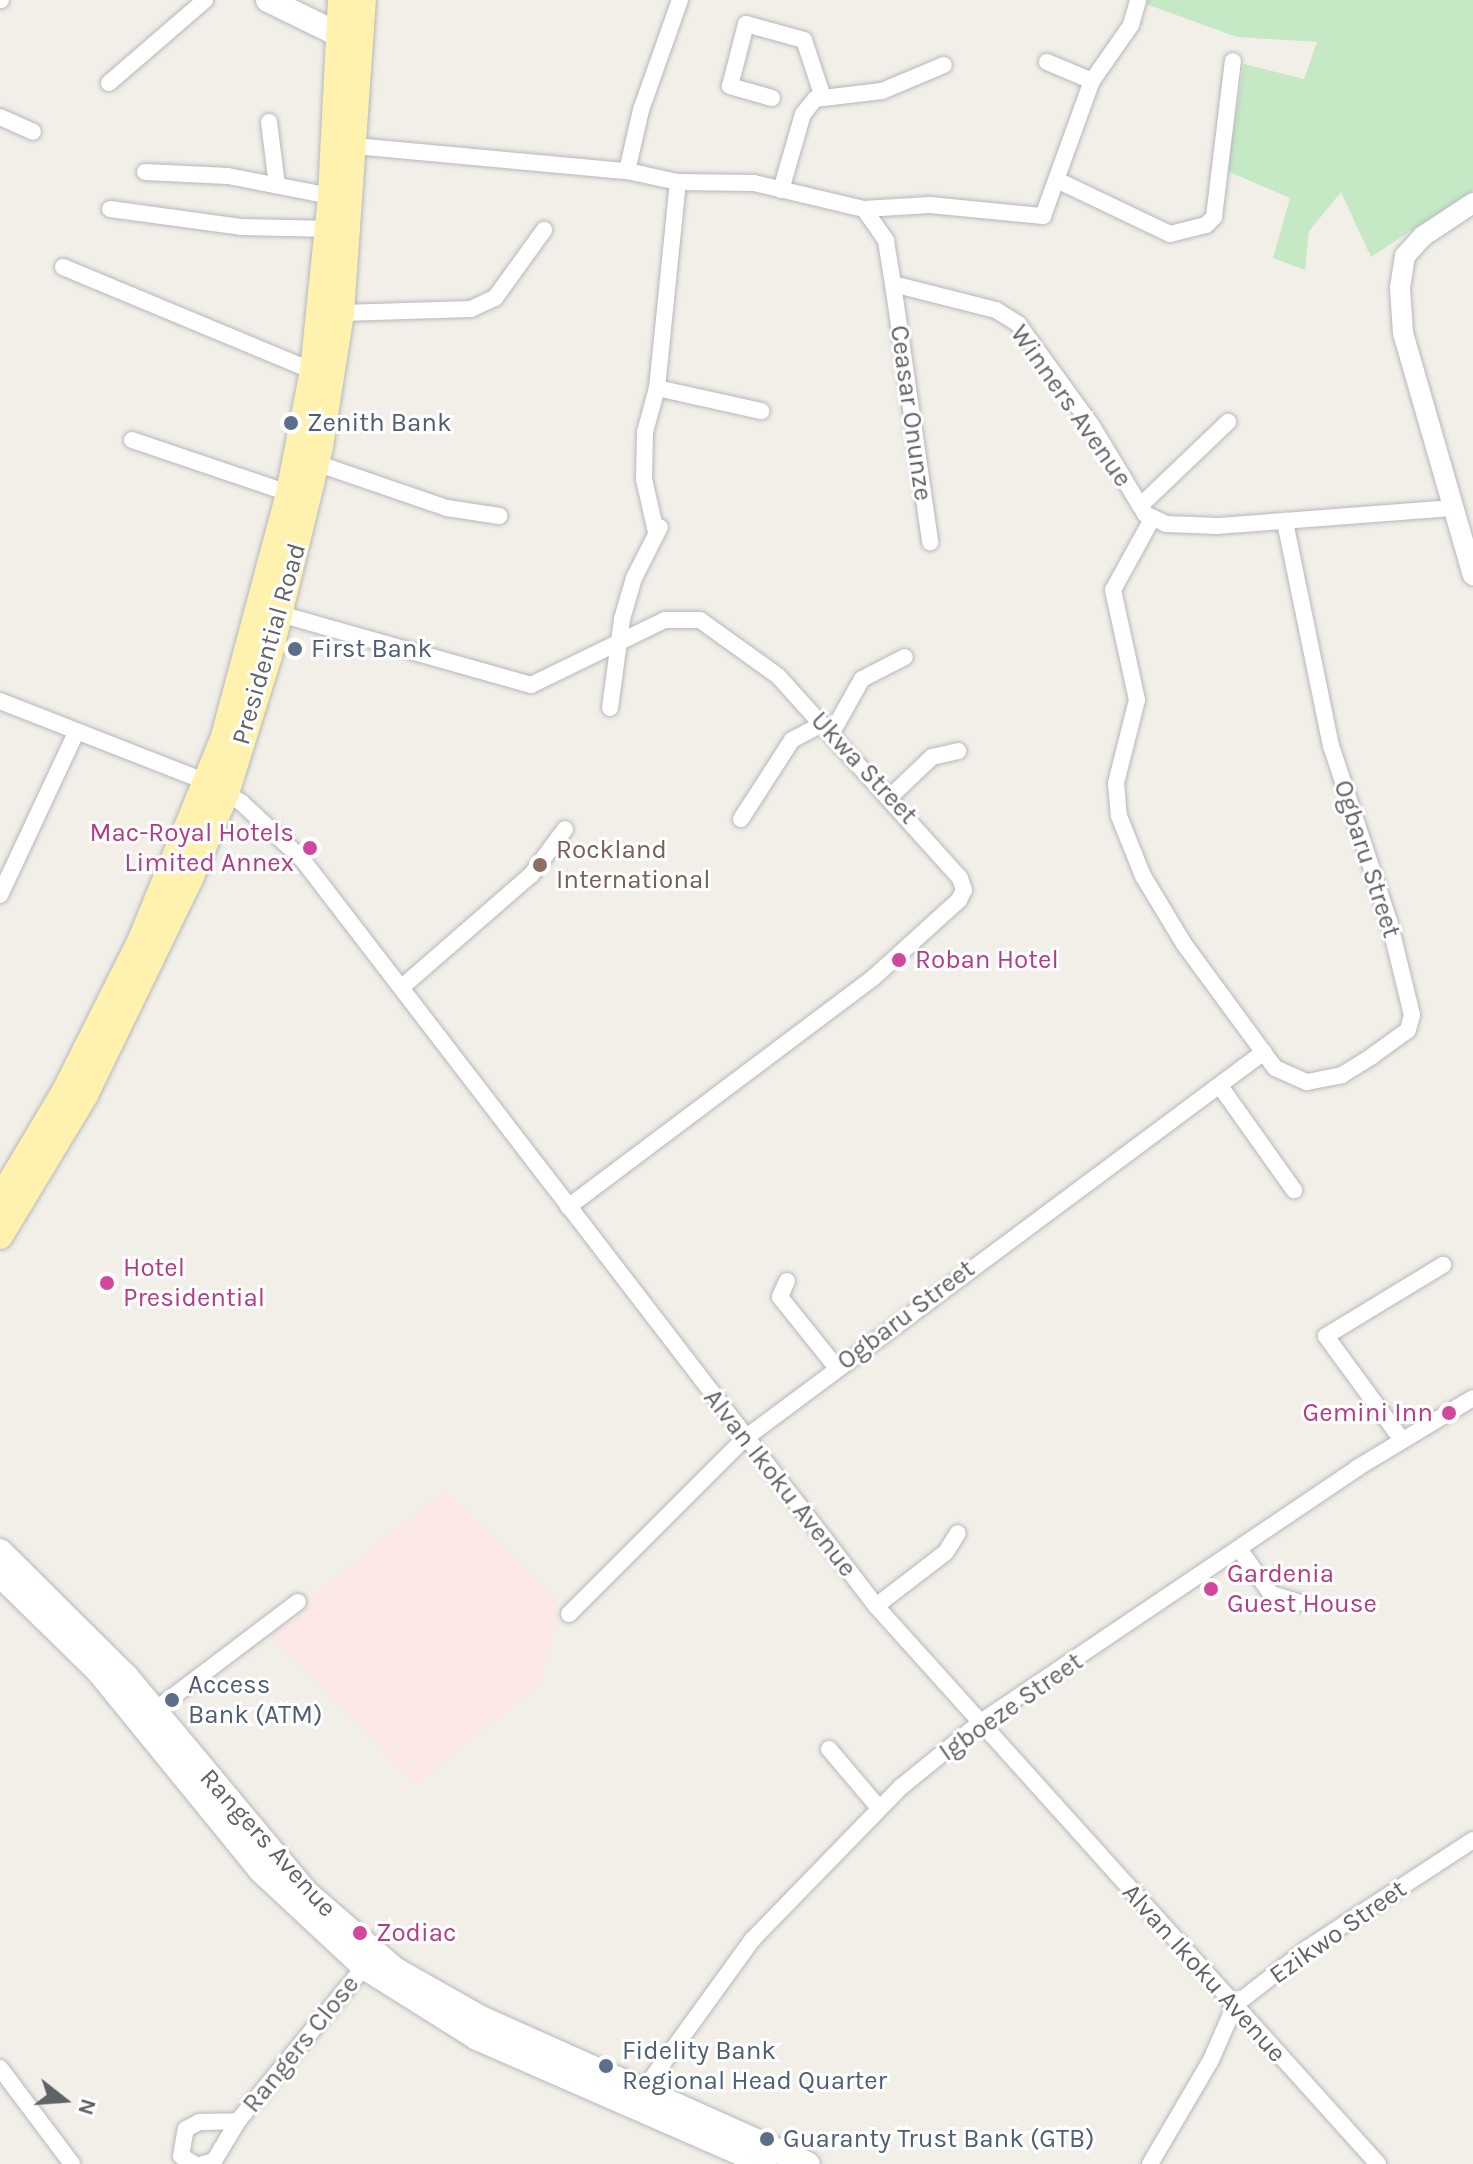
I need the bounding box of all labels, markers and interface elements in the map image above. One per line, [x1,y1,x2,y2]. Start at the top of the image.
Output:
street label: Winners Avenue [1004,319,1138,493]
street label: Ceasar Onunze [883,323,939,503]
place label: Zenith Bank [307,407,452,439]
marker: Zenith Bank [282,414,300,432]
street label: Presidential Road [225,540,313,748]
place label: First Bank [311,633,432,665]
marker: First Bank [286,640,304,658]
street label: Ukwa Street [804,705,924,831]
street label: Ogbaru Street [1327,776,1407,942]
place label: Mac-Royal Hotels Limited Annex [90,817,294,878]
place label: Rockland International [556,834,711,896]
marker: Mac-Royal Hotels Limited Annex [301,839,319,857]
marker: Rockland International [531,856,549,874]
place label: Roban Hotel [915,944,1059,976]
marker: Roban Hotel [890,951,908,969]
place label: Hotel Presidential [123,1252,265,1314]
street label: Ogbaru Street [831,1253,981,1377]
marker: Hotel Presidential [98,1274,116,1292]
street label: Alvan Ikoku Avenue [697,1383,863,1583]
place label: Gemini Inn [1303,1397,1433,1429]
marker: Gemini Inn [1440,1404,1458,1422]
place label: Gardenia Guest House [1227,1558,1377,1620]
marker: Gardenia Guest House [1202,1580,1220,1598]
street label: Igboeze Street [933,1646,1089,1768]
place label: Access Bank (ATM) [188,1669,322,1730]
marker: Access Bank (ATM) [163,1691,181,1709]
street label: Rangers Avenue [193,1762,343,1924]
street label: Ezikwo Street [1264,1873,1412,1991]
street label: Alvan Ikoku Avenue [1116,1877,1292,2069]
place label: Zodiac [376,1917,456,1949]
marker: Zodiac [351,1924,369,1942]
street label: Rangers Close [236,1969,366,2119]
place label: Fidelity Bank Regional Head Quarter [622,2035,887,2096]
marker: Fidelity Bank Regional Head Quarter [597,2057,615,2075]
north arrow [24,2060,104,2140]
text: N [72,2096,102,2118]
place label: Guaranty Trust Bank (GTB) [783,2123,1095,2155]
marker: Guaranty Trust Bank (GTB) [758,2130,776,2148]

